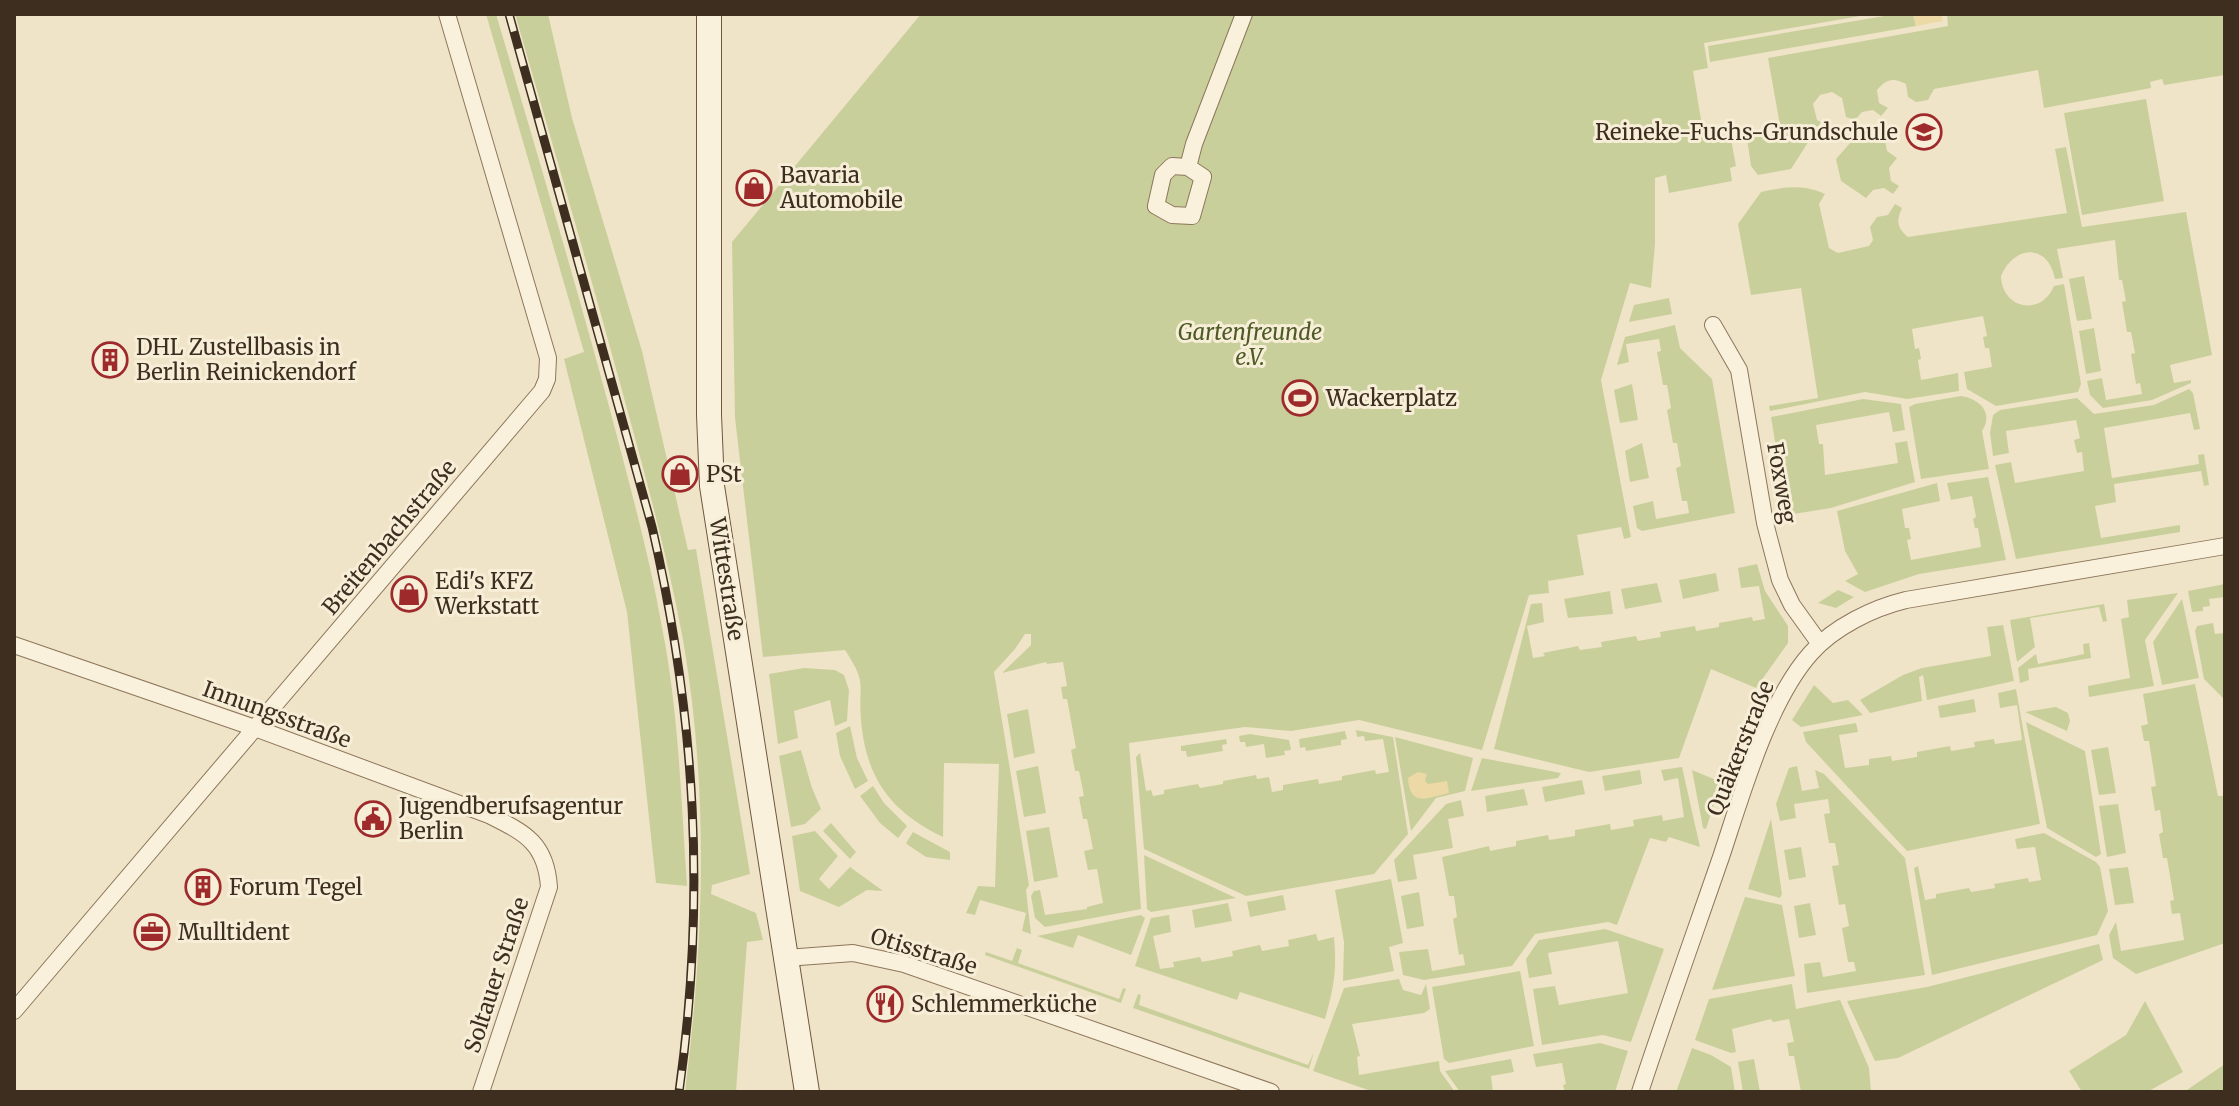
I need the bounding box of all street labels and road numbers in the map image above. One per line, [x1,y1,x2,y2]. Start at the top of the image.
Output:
street label: Foxweg [1761,440,1803,526]
street label: Breitenbachstraße [316,454,462,620]
street label: Wittestraße [703,514,751,643]
street label: Innungsstraße [199,674,355,754]
street label: Quäkerstraße [1700,676,1780,820]
street label: Soltauer Straße [458,894,534,1056]
street label: Otisstraße [867,922,981,980]

